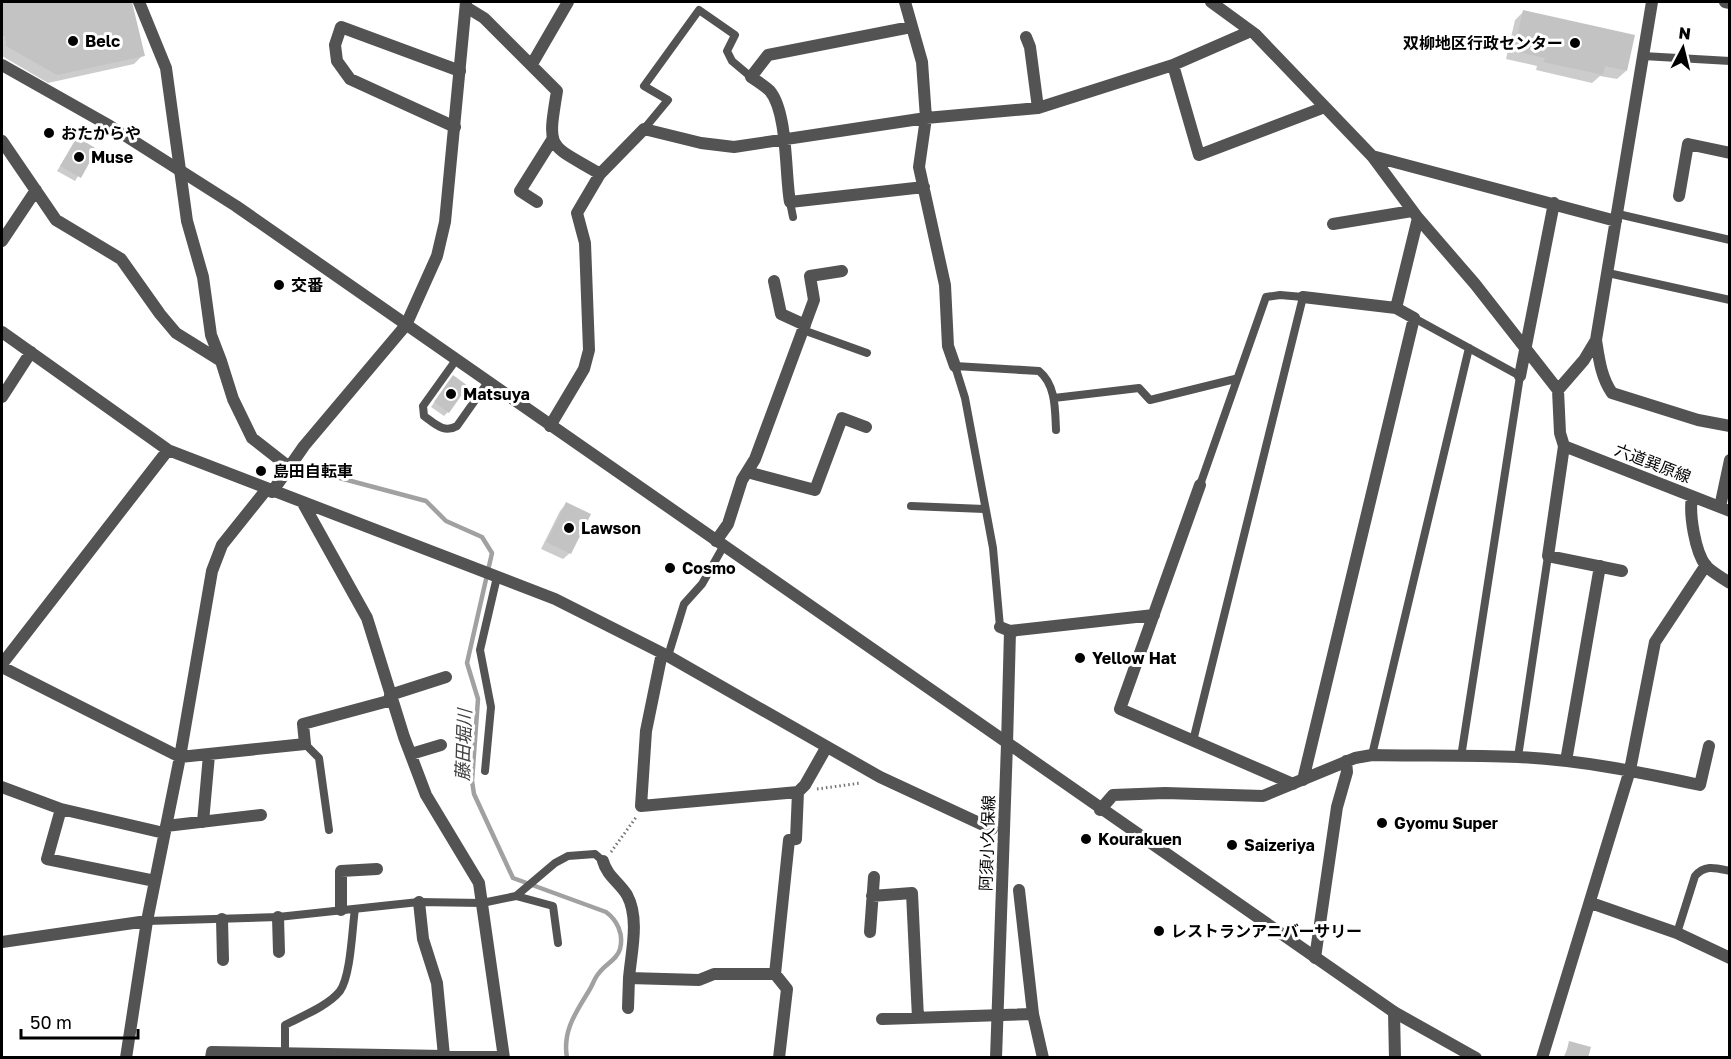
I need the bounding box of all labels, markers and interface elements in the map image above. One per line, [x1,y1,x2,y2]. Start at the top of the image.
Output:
north arrow [1653,18,1713,78]
text: N [1678,22,1692,44]
place label: Belc [85,31,120,51]
place label: 双柳地区行政センター [1403,33,1563,53]
marker: Belc [66,34,80,48]
marker: 双柳地区行政センター [1568,36,1582,50]
place label: おたからや [61,123,141,143]
marker: おたからや [42,126,56,140]
place label: Muse [91,147,133,167]
marker: Muse [72,150,86,164]
place label: 交番 [291,275,323,295]
marker: 交番 [272,278,286,292]
place label: Matsuya [463,384,530,404]
marker: Matsuya [444,387,458,401]
street label: 六道巽原線 [1612,439,1694,487]
place label: 島田自転車 [273,461,353,481]
marker: 島田自転車 [254,464,268,478]
place label: Lawson [581,518,641,538]
marker: Lawson [562,521,576,535]
place label: Cosmo [682,558,736,578]
marker: Cosmo [663,561,677,575]
place label: Yellow Hat [1092,648,1177,668]
marker: Yellow Hat [1073,651,1087,665]
water label: 藤田堀川 [451,707,475,781]
street label: 阿須小久保線 [975,795,999,891]
place label: Gyomu Super [1394,813,1498,833]
marker: Gyomu Super [1375,816,1389,830]
place label: Kourakuen [1098,829,1182,849]
marker: Kourakuen [1079,832,1093,846]
place label: Saizeriya [1244,835,1315,855]
marker: Saizeriya [1225,838,1239,852]
place label: レストランアニバーサリー [1171,921,1362,941]
marker: レストランアニバーサリー [1152,924,1166,938]
scale bar [21,1002,138,1040]
text: 50 m [30,1011,72,1033]

